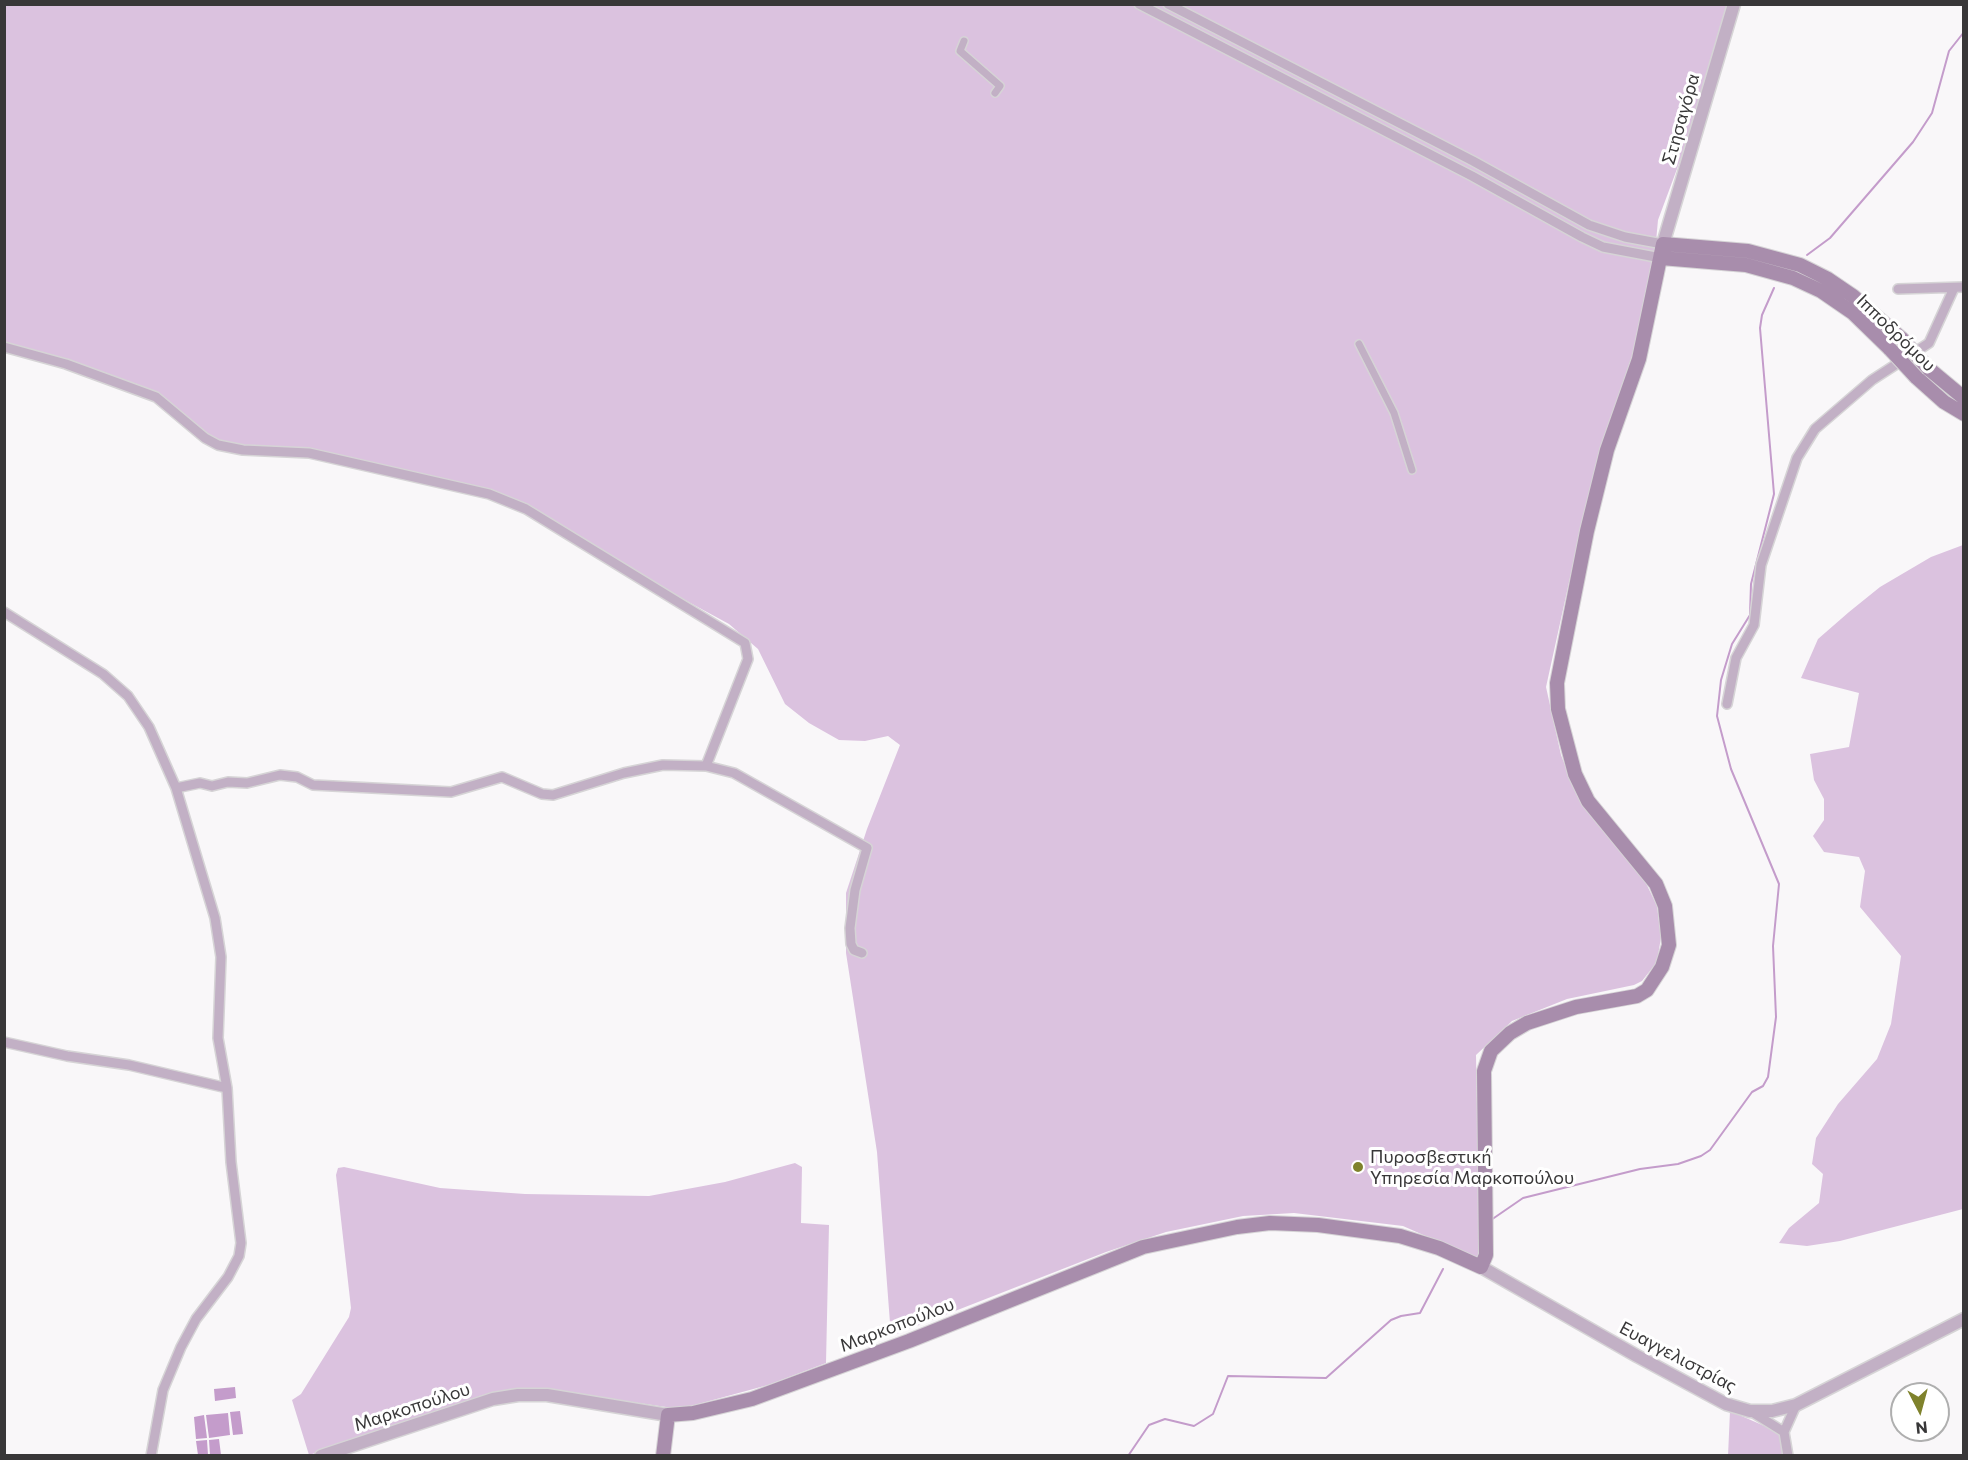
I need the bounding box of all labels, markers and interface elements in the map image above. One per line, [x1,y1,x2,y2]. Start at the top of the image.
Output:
street label: Στησαγόρα [1658,71,1704,167]
street label: Ιπποδρόμου [1852,290,1940,376]
place label: Πυροσβεστική Υπηρεσία Μαρκοπούλου [1370,1146,1574,1188]
marker: Πυροσβεστική Υπηρεσία Μαρκοπούλου [1351,1160,1365,1174]
street label: Μαρκοπούλου [837,1293,957,1357]
street label: Ευαγγελιστρίας [1616,1317,1740,1397]
street label: Μαρκοπούλου [351,1378,473,1436]
north arrow [1890,1382,1950,1442]
text: N [1915,1418,1929,1438]

